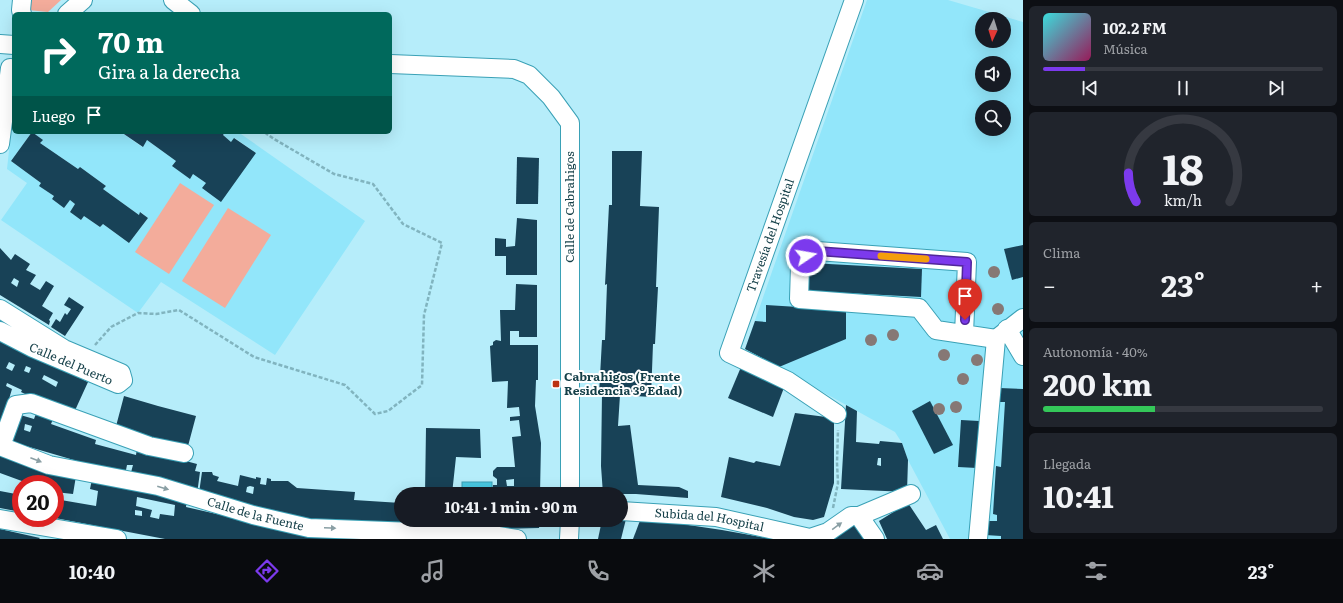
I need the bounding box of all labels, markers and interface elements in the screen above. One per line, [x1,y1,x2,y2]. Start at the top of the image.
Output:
north arrow [975,12,1011,48]
map controls [975,12,1011,136]
text: 102.2 FM [1103,16,1167,39]
text: 70 m [98,20,164,62]
icon: right [32,28,84,80]
text: Música [1103,39,1148,58]
button: sound [975,56,1011,92]
text: Gira a la derecha [98,58,240,85]
icon: previous [1079,77,1101,99]
icon: pause [1172,77,1194,99]
icon: next [1265,77,1287,99]
button: search [975,100,1011,136]
text: Luego [32,104,75,127]
icon: arrive [83,104,105,126]
text: 18 [1162,136,1204,198]
street label: Calle de Cabrahigos [560,151,578,263]
street label: Travesía del Hospital [741,176,798,295]
text: km/h [1164,188,1203,209]
position arrow [785,235,827,277]
text: Clima [1043,243,1080,262]
text: 23° [1161,262,1205,306]
text: − [1043,268,1056,301]
text: + [1310,268,1323,301]
pin [948,279,982,320]
icon: arrive [954,285,976,307]
street label: Calle del Puerto [27,337,116,389]
text: Autonomía · 40% [1043,342,1148,361]
text: 200 km [1043,361,1152,405]
place label: Cabrahigos (Frente Residencia 3º Edad) [564,367,682,399]
marker: Cabrahigos (Frente Residencia 3º Edad) [551,379,561,389]
text: Llegada [1043,454,1091,473]
one-way arrow [31,457,43,463]
text: 10:41 [1043,473,1114,517]
speed limit sign: 20 [12,475,64,527]
one-way arrow [157,485,169,491]
street label: Calle de la Fuente [205,492,306,535]
text: 10:41 · 1 min · 90 m [444,495,578,518]
street label: Subida del Hospital [654,503,766,535]
one-way arrow [831,522,842,530]
one-way arrow [324,525,336,532]
icon: directions [253,557,281,585]
icon: music [419,557,447,585]
icon: phone [584,557,612,585]
icon: climate [750,557,778,585]
icon: car [916,557,944,585]
icon: filters [1082,557,1110,585]
text: 10:40 [69,558,115,585]
text: 23° [1248,558,1274,585]

